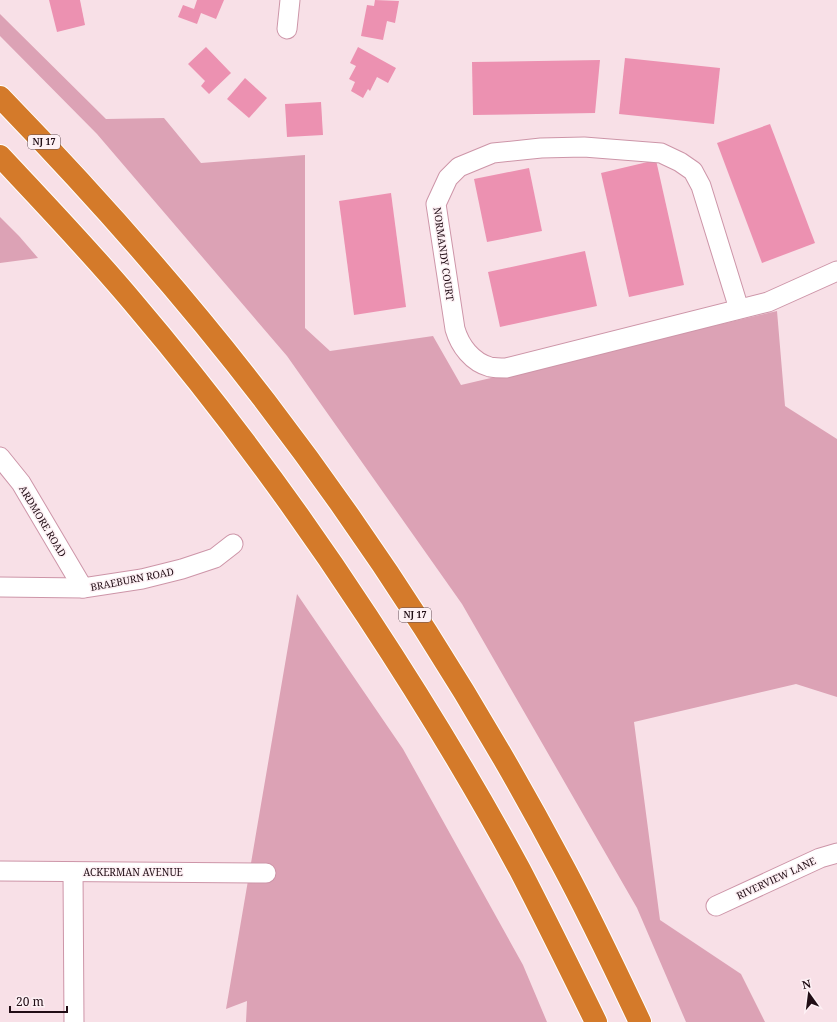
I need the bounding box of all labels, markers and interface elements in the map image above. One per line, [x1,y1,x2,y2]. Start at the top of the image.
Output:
road number: NJ 17 [28,135,60,149]
street label: NORMANDY COURT [430,206,458,302]
street label: ARDMORE ROAD [16,483,70,559]
street label: BRAEBURN ROAD [89,564,175,594]
road number: NJ 17 [399,608,431,622]
street label: RIVERVIEW LANE [734,853,818,903]
street label: ACKERMAN AVENUE [83,865,183,879]
north arrow [789,974,829,1014]
text: N [800,975,813,992]
scale bar [10,988,67,1014]
text: 20 m [16,993,44,1010]

